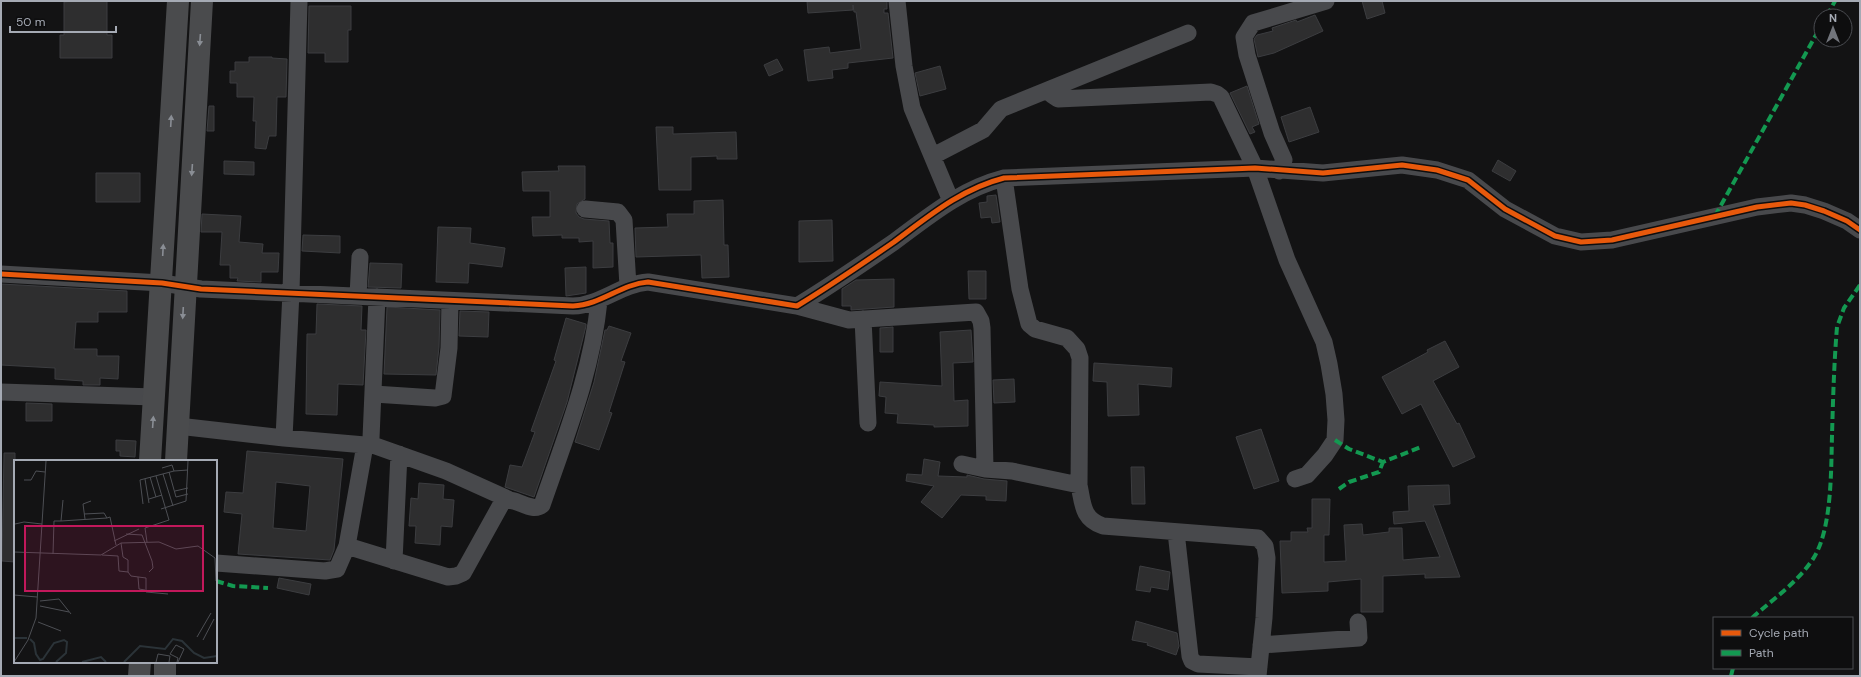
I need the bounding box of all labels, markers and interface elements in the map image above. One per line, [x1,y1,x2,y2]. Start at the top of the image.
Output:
scale bar [10,8,116,34]
north arrow [1813,8,1853,48]
text: N [1829,11,1837,25]
text: 50 m [16,14,45,30]
one-way arrow [196,34,203,46]
one-way arrow [168,114,174,127]
one-way arrow [188,164,195,176]
one-way arrow [160,244,167,256]
one-way arrow [180,307,187,319]
one-way arrow [149,416,156,428]
inset map [14,460,217,663]
legend [1713,617,1853,669]
text: Cycle path [1749,625,1809,641]
text: Path [1749,645,1774,661]

